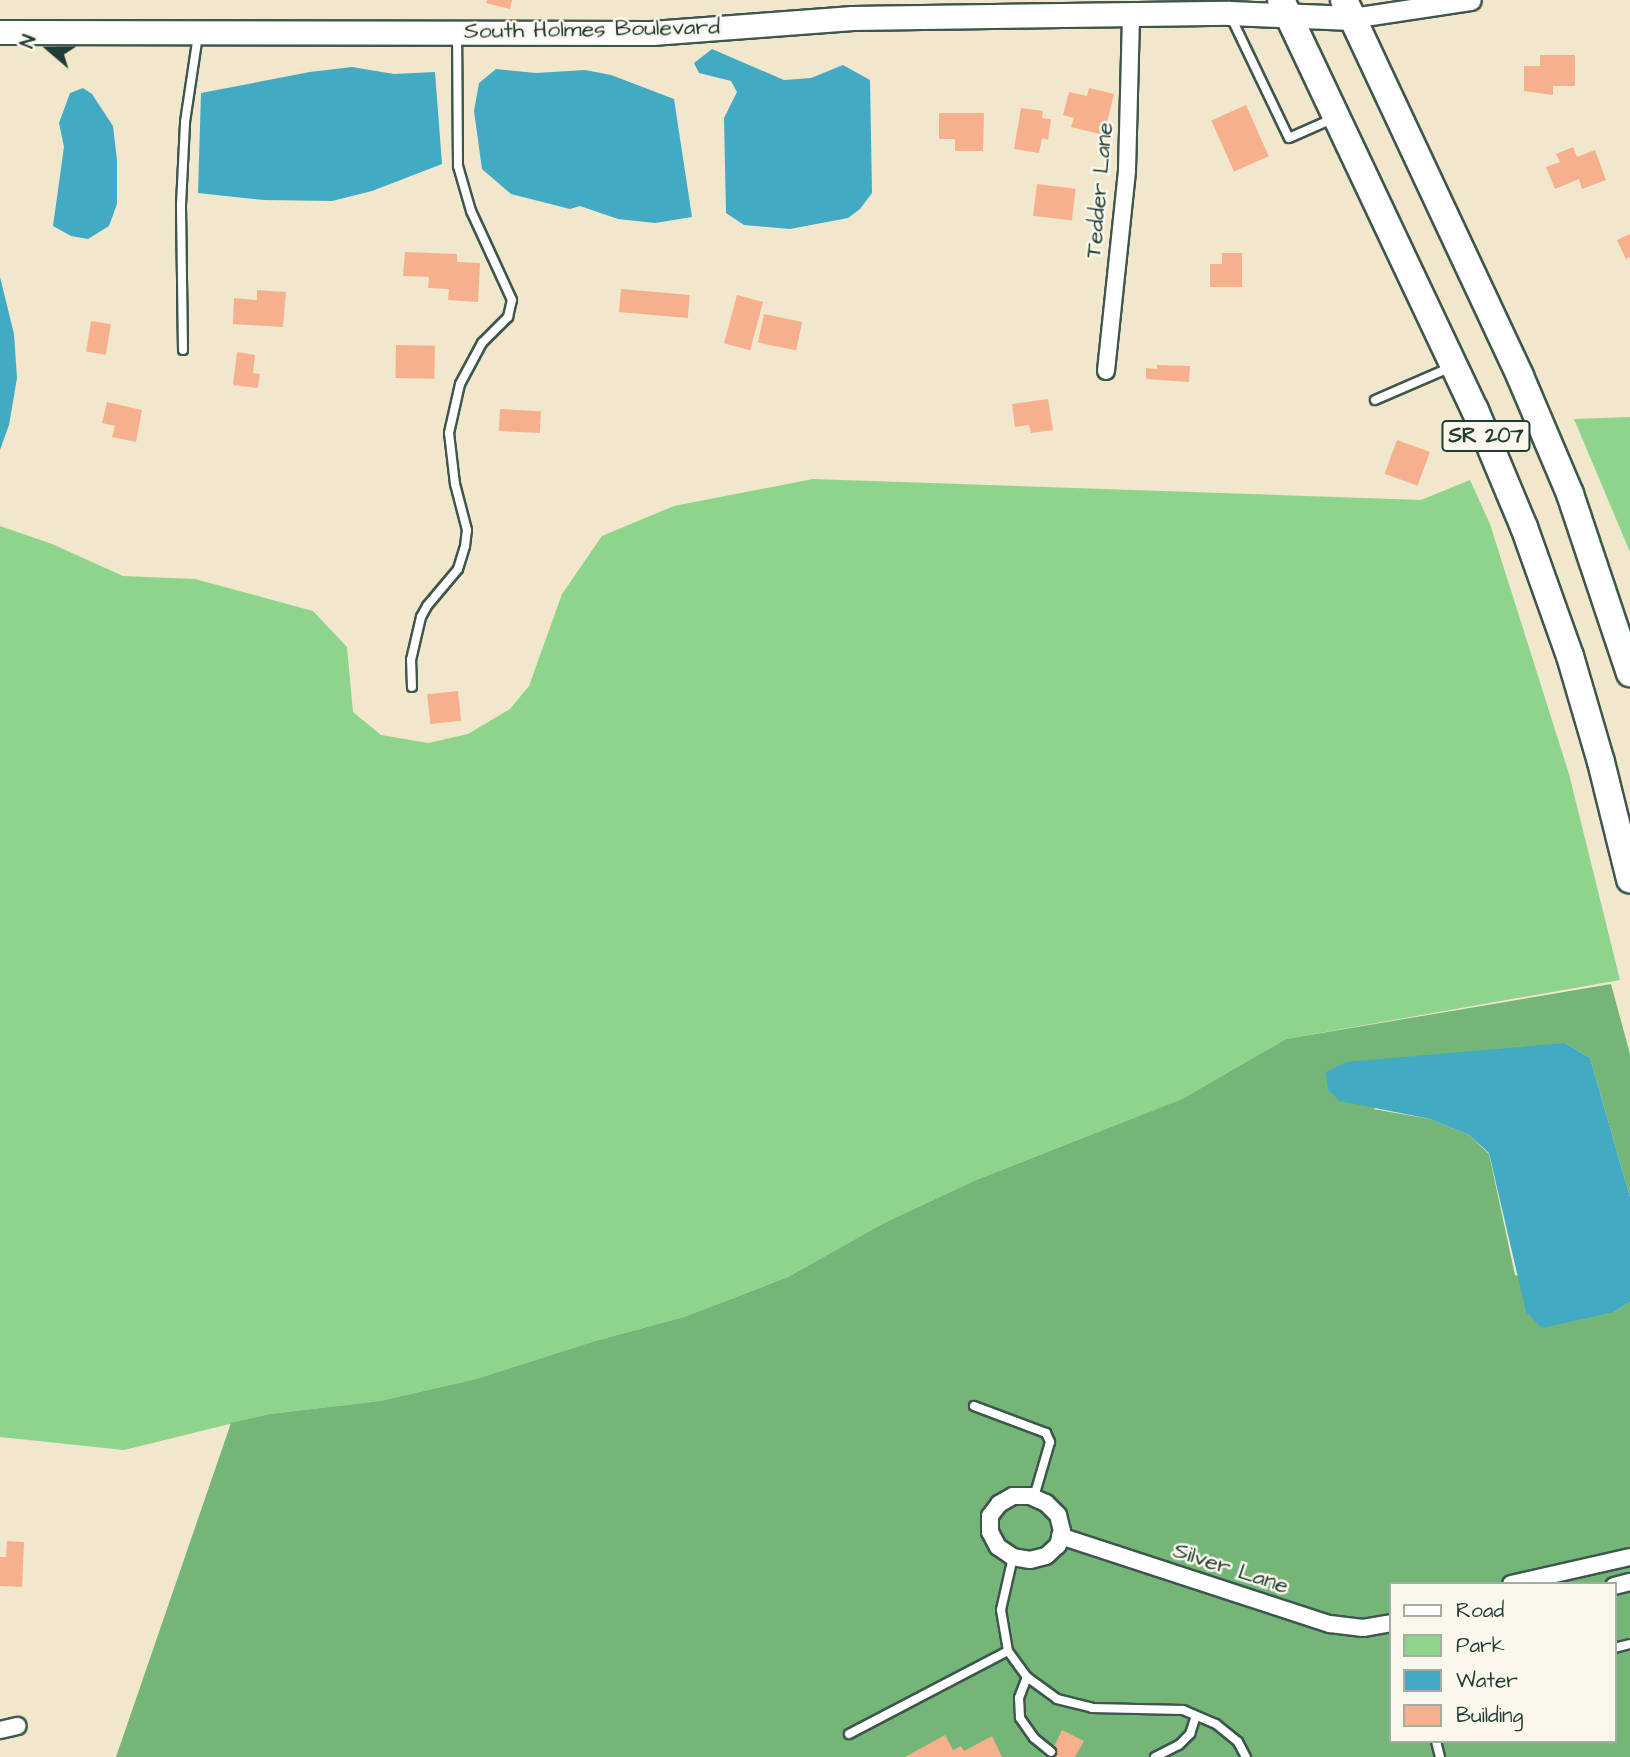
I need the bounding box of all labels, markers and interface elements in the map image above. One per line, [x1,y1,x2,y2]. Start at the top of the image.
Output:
street label: South Holmes Boulevard [464,13,720,45]
north arrow [14,14,84,84]
text: N [14,31,44,52]
street label: Tedder Lane [1079,121,1119,259]
road number: SR 207 [1440,418,1532,453]
street label: Silver Lane [1170,1536,1292,1600]
legend [1388,1582,1616,1743]
text: Road [1456,1596,1504,1625]
text: Park [1456,1631,1505,1660]
text: Water [1456,1666,1518,1695]
text: Building [1456,1701,1523,1730]

